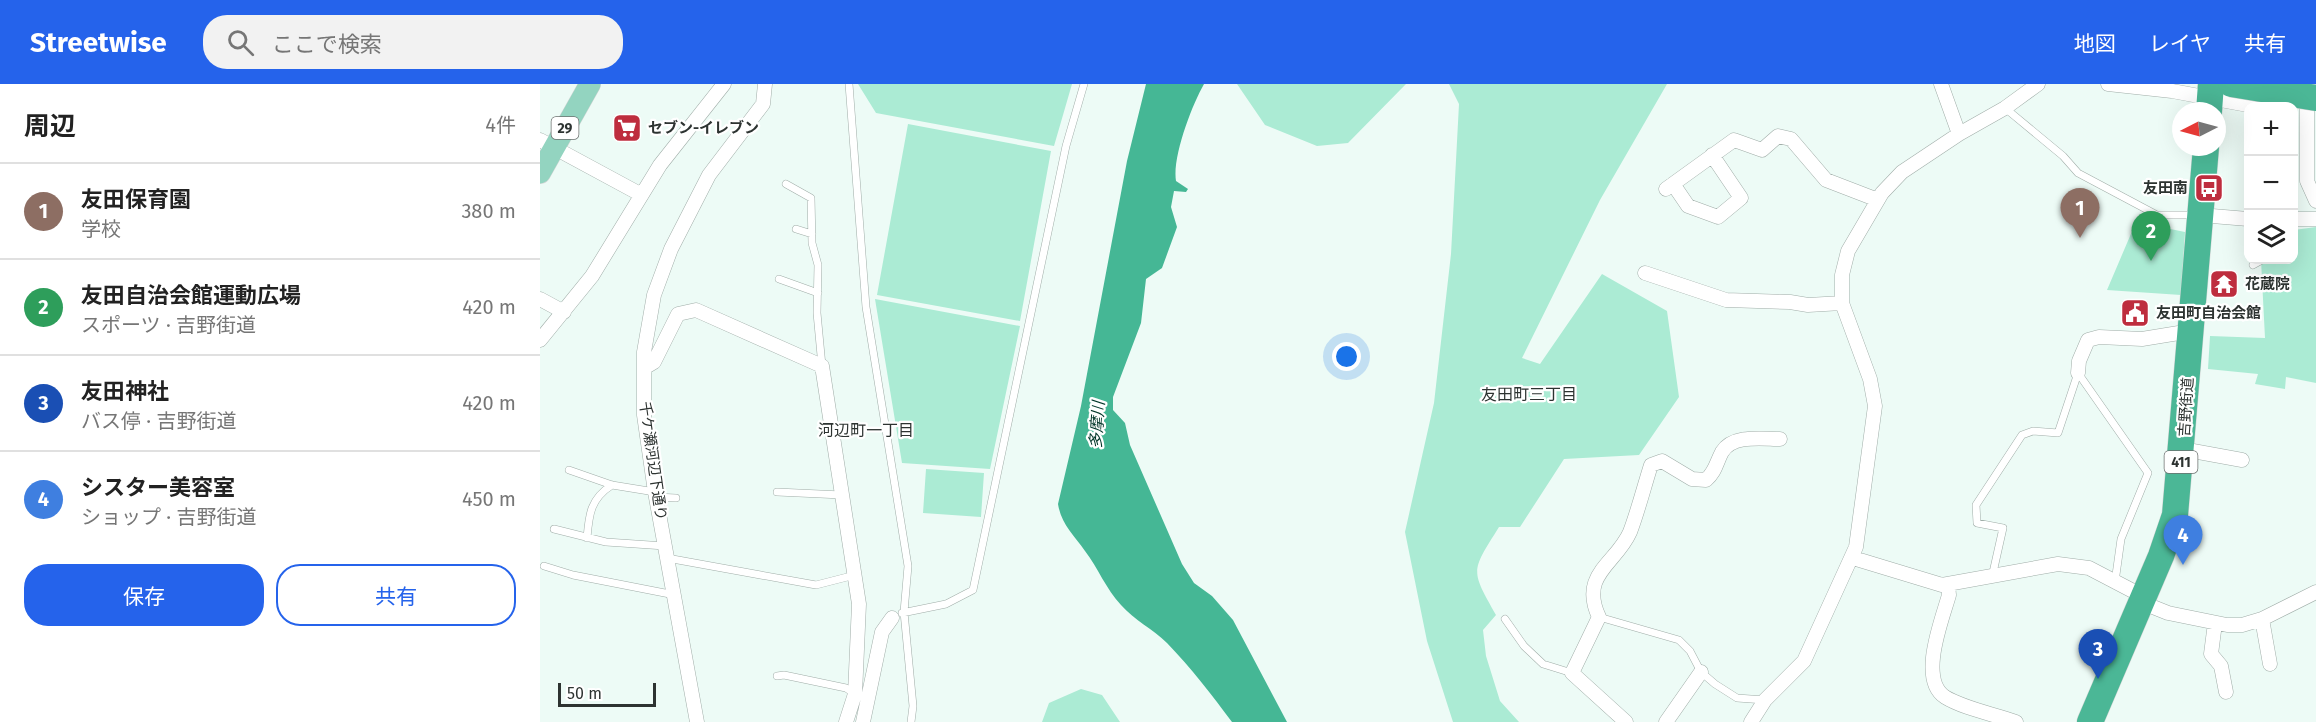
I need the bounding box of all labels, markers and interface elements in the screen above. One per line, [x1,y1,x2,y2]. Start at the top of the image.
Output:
search box [203,15,623,69]
text: Streetwise [30,26,167,59]
icon: search [224,26,257,59]
text: ここで検索 [272,31,382,58]
text: 地図 [2074,31,2116,57]
text: レイヤ [2149,31,2211,57]
text: 共有 [2244,31,2286,57]
north arrow [2172,102,2226,156]
map controls [2244,102,2298,264]
button: + [2244,102,2298,156]
text: 周辺 [24,111,76,142]
supermarket icon: セブン-イレブン [611,112,643,144]
text: 4件 [485,113,516,137]
road number: 29 [552,117,578,139]
place label: セブン-イレブン [648,119,759,137]
button: − [2244,156,2298,210]
bus stop icon: 友田南 [2193,172,2225,204]
place label: 友田南 [2143,179,2188,197]
text: 友田保育園 [81,186,191,213]
pin: 1 [2060,188,2100,238]
text: 1 [39,199,48,223]
text: 380 m [461,199,516,223]
button: layers [2244,210,2298,264]
pin: 2 [2132,212,2170,261]
text: 学校 [81,217,121,241]
temple icon: 花蔵院 [2208,268,2240,300]
place label: 花蔵院 [2245,275,2290,293]
text: 友田自治会館運動広場 [81,282,301,309]
text: 2 [38,295,49,319]
text: 420 m [462,295,516,319]
public building icon: 友田町自治会館 [2119,297,2151,329]
place label: 友田町自治会館 [2156,304,2261,322]
text: スポーツ · 吉野街道 [81,313,256,337]
your location [1332,342,1361,371]
street label: 吉野街道 [2175,376,2197,438]
text: 友田神社 [81,378,169,405]
district label: 友田町三丁目 [1481,385,1577,404]
text: 3 [38,391,49,415]
text: 420 m [462,391,516,415]
water label: 多摩川 [1086,398,1108,450]
street label: 千ケ瀬河辺下通り [636,400,670,522]
text: バス停 · 吉野街道 [81,409,236,433]
district label: 河辺町一丁目 [818,421,914,440]
road number: 411 [2164,451,2198,473]
text: シスター美容室 [81,474,235,501]
text: 4 [38,487,49,511]
text: 450 m [462,487,516,511]
text: ショップ · 吉野街道 [81,505,256,529]
pin: 4 [2164,516,2202,565]
button: 保存 [24,564,264,626]
button: 共有 [276,564,516,626]
pin: 3 [2078,630,2118,679]
scale bar [558,680,656,708]
text: 50 m [567,684,602,703]

